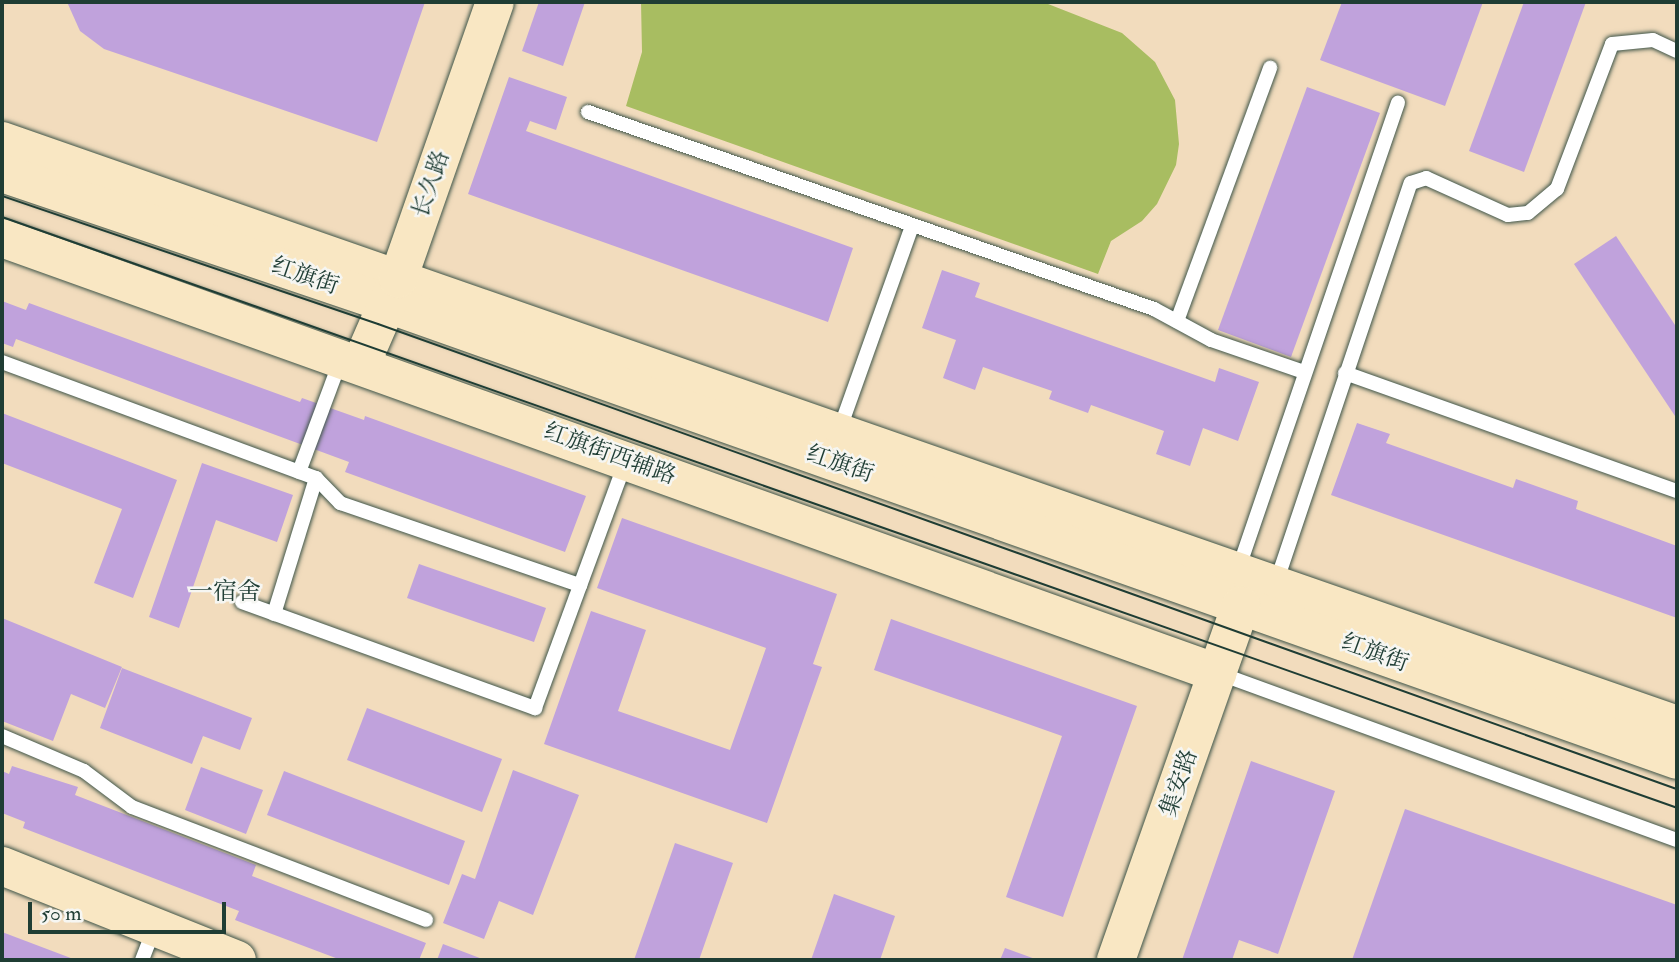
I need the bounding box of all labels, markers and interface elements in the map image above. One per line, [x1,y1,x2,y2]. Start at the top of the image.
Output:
street label: 长久路 [407,147,455,221]
street label: 红旗街 [268,252,342,300]
street label: 红旗街西辅路 [540,417,680,491]
street label: 红旗街 [803,440,877,488]
district label: 一宿舍 [189,578,261,606]
street label: 红旗街 [1338,628,1412,678]
street label: 集安路 [1155,746,1203,820]
scale bar [32,888,229,932]
text: 50 m [41,900,82,927]

